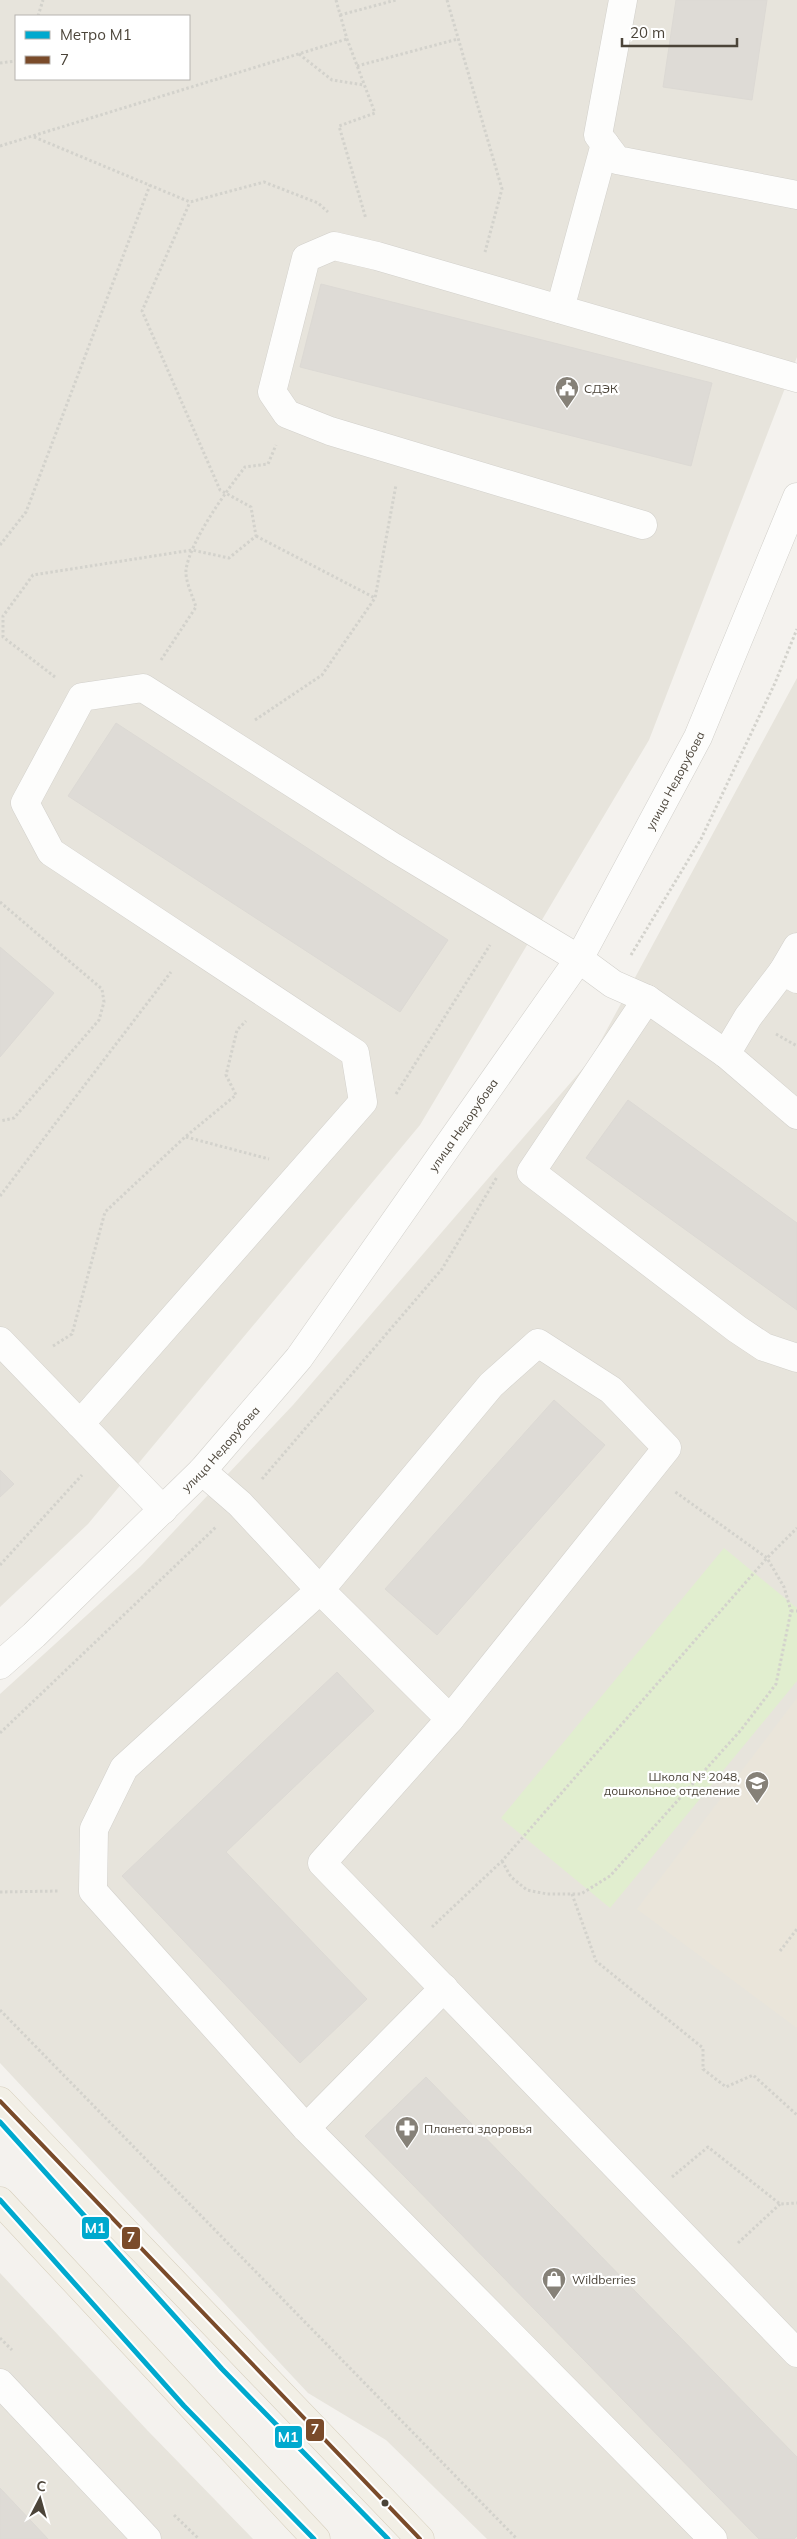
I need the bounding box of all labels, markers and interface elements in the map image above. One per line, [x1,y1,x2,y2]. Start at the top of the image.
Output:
legend [15,15,190,80]
scale bar [622,15,737,47]
text: 20 m [630,23,665,42]
text: Метро M1 [60,25,132,44]
text: 7 [60,50,69,69]
public building icon: СДЭК [554,375,580,409]
place label: СДЭК [584,381,618,396]
street label: улица Недорубова [642,729,707,833]
street label: улица Недорубова [425,1075,500,1174]
street label: улица Недорубова [178,1402,262,1495]
place label: Школа № 2048, дошкольное отделение [604,1769,740,1798]
school or university icon: Школа № 2048, дошкольное отделение [744,1770,770,1804]
pharmacy icon: Планета здоровья [394,2115,420,2149]
place label: Планета здоровья [424,2121,532,2136]
line badge: M1 [81,2216,110,2240]
text: M1 [85,2219,105,2237]
line badge: 7 [121,2226,141,2250]
text: 7 [127,2228,135,2246]
shop icon: Wildberries [541,2266,567,2300]
place label: Wildberries [572,2272,636,2287]
line badge: 7 [305,2418,325,2442]
text: 7 [311,2420,319,2438]
line badge: M1 [274,2425,303,2449]
text: M1 [278,2428,298,2446]
north arrow [15,2474,65,2524]
text: С [36,2477,47,2496]
unlabelled marker [380,2498,390,2508]

